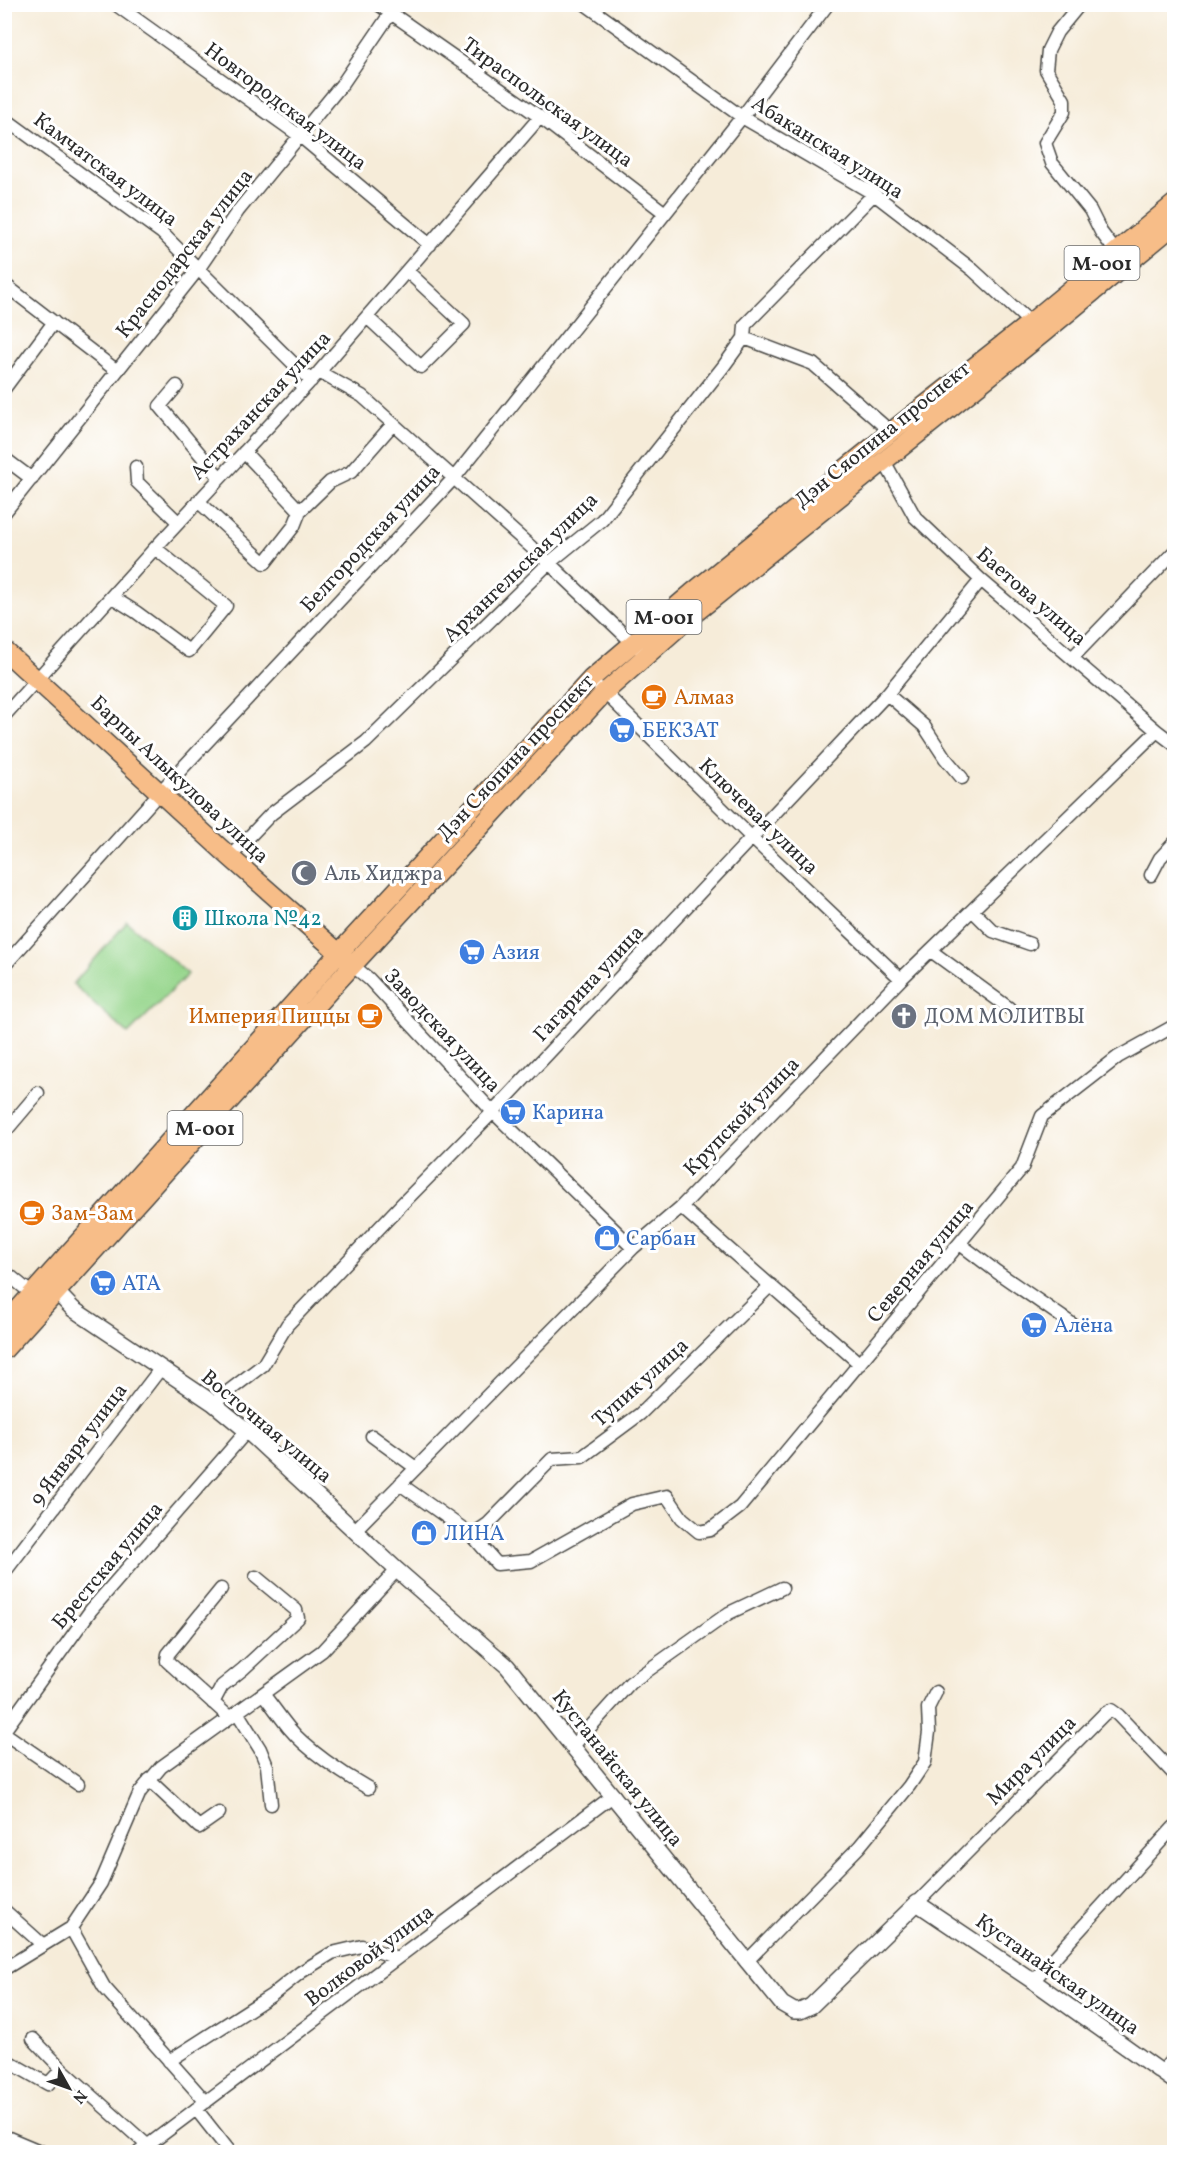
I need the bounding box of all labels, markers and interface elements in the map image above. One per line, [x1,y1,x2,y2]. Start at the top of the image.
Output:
street label: Тираспольская улица [456,31,639,175]
street label: Новгородская улица [198,36,372,178]
street label: Абаканская улица [745,90,909,207]
street label: Камчатская улица [27,106,183,234]
street label: Краснодарская улица [110,163,261,345]
road number: M-001 [1064,246,1140,280]
street label: Астраханская улица [184,325,338,487]
street label: Дэн Сяопина проспект [789,355,977,515]
street label: Белгородская улица [294,458,448,620]
street label: Архангельская улица [437,486,605,650]
street label: Баетова улица [969,541,1093,653]
road number: M-001 [626,600,702,634]
street label: Дэн Сяопина проспект [431,668,602,848]
cafe icon: Алмаз [639,682,669,712]
place label: Алмаз [674,684,734,713]
street label: Барпы Алыкулова улица [83,689,275,871]
supermarket icon: БЕКЗАТ [607,715,637,745]
place label: БЕКЗАТ [642,717,719,746]
street label: Ключевая улица [691,752,824,882]
mosque icon: Аль Хиджра [289,858,319,888]
place label: Аль Хиджра [324,860,443,889]
building icon: Школа №42 [170,903,200,933]
place label: Школа №42 [204,905,322,934]
street label: Гагарина улица [527,919,651,1049]
supermarket icon: Азия [457,937,487,967]
place label: Азия [492,939,540,968]
street label: Заводская улица [377,963,507,1099]
cafe icon: Империя Пиццы [355,1001,385,1031]
church icon: ДОМ МОЛИТВЫ [889,1001,919,1031]
place label: Империя Пиццы [188,1003,350,1032]
place label: ДОМ МОЛИТВЫ [924,1003,1085,1032]
street label: Крупской улица [677,1051,807,1183]
supermarket icon: Карина [498,1097,528,1127]
place label: Карина [532,1099,604,1128]
road number: M-001 [168,1111,242,1145]
street label: Северная улица [861,1194,981,1330]
cafe icon: Зам-Зам [17,1198,47,1228]
place label: Зам-Зам [51,1200,133,1229]
shop icon: Сарбан [592,1223,622,1253]
place label: Сарбан [626,1225,696,1254]
supermarket icon: АТА [88,1268,118,1298]
place label: АТА [122,1270,161,1299]
supermarket icon: Алёна [1019,1310,1049,1340]
place label: Алёна [1054,1312,1113,1341]
street label: Тупик улица [586,1332,696,1434]
street label: Восточная улица [194,1364,338,1491]
street label: 9 Января улица [23,1378,135,1512]
street label: Брестская улица [46,1496,170,1636]
shop icon: ЛИНА [409,1518,439,1548]
place label: ЛИНА [444,1520,505,1549]
street label: Кустанайская улица [544,1684,689,1854]
street label: Мира улица [980,1709,1084,1813]
street label: Волковой улица [300,1898,440,2014]
street label: Кустанайская улица [969,1908,1145,2043]
north arrow [39,2058,99,2118]
text: N [67,2085,91,2108]

